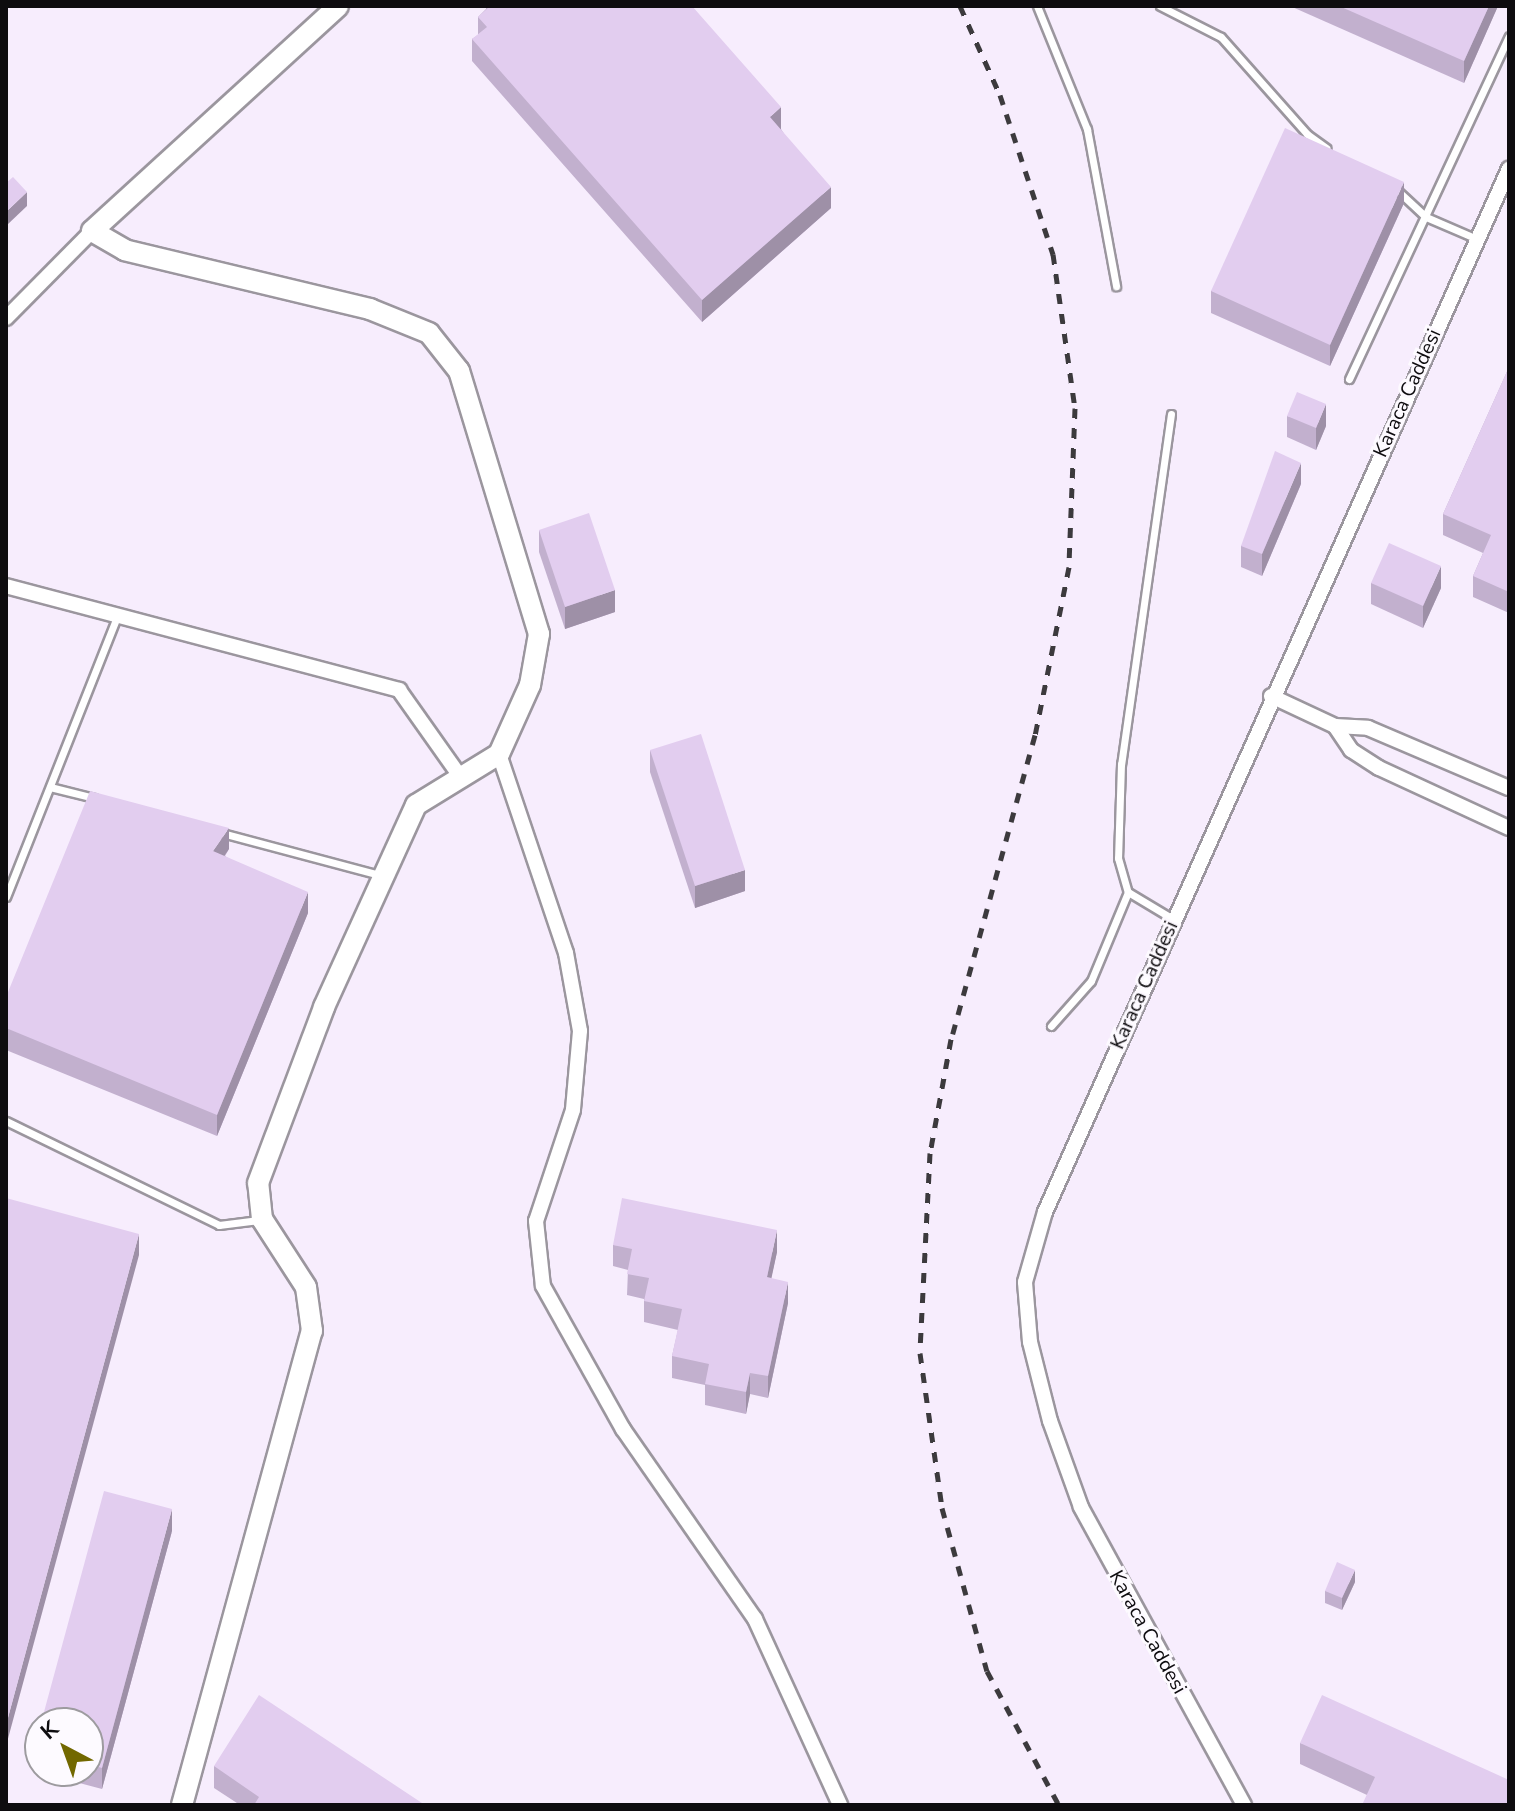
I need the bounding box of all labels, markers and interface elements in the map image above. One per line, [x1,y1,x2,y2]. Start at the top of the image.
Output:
street label: Karaca Caddesi [1368,325,1446,461]
street label: Karaca Caddesi [1105,917,1183,1053]
street label: Karaca Caddesi [1104,1566,1192,1698]
north arrow [24,1707,104,1787]
text: K [34,1714,65,1747]

